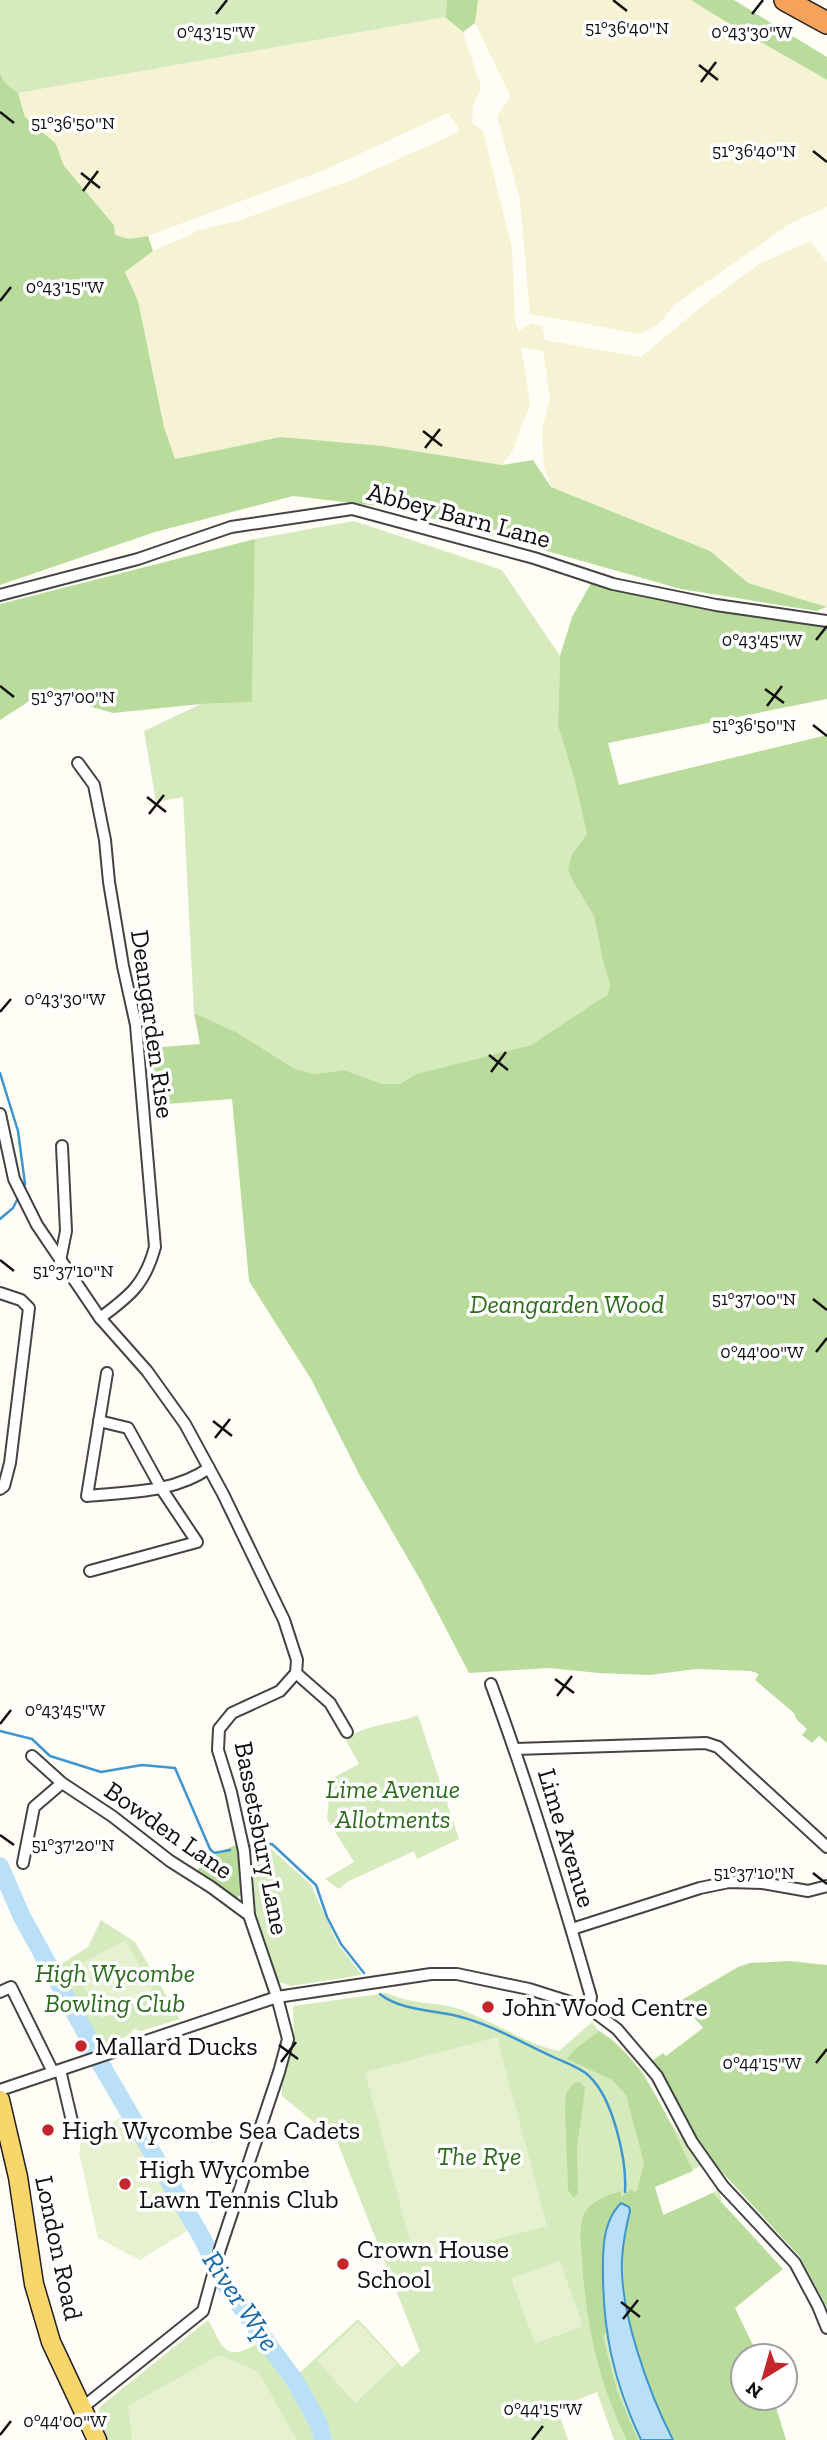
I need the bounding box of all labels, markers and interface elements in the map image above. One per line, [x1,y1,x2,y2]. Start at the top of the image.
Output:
text: 51°36'40"N [585,17,669,39]
text: 0°43'15"W [177,21,255,43]
text: 0°43'30"W [711,21,793,43]
text: 51°36'50"N [31,112,115,134]
text: 51°36'40"N [712,140,796,162]
text: 0°43'15"W [26,276,104,298]
street label: Abbey Barn Lane [364,475,554,555]
text: 0°43'45"W [722,629,802,651]
text: 51°37'00"N [31,686,115,708]
text: 51°36'50"N [712,714,796,736]
street label: Deangarden Rise [124,928,182,1120]
text: 0°43'30"W [24,988,106,1010]
text: 51°37'10"N [33,1260,113,1282]
park label: Deangarden Wood [470,1288,664,1320]
text: 51°37'00"N [712,1288,796,1310]
text: 0°44'00"W [720,1341,804,1363]
text: 0°43'45"W [25,1699,105,1721]
street label: Bassetsbury Lane [228,1739,296,1937]
street label: Lime Avenue [531,1765,603,1911]
park label: Lime Avenue Allotments [326,1773,460,1835]
street label: Bowden Lane [99,1774,239,1886]
text: 51°37'20"N [31,1834,115,1856]
text: 51°37'10"N [714,1862,794,1884]
park label: High Wycombe Bowling Club [35,1957,195,2019]
place label: John Wood Centre [502,1991,708,2023]
marker: John Wood Centre [480,1999,496,2015]
place label: Mallard Ducks [95,2030,258,2062]
marker: Mallard Ducks [73,2038,89,2054]
text: 0°44'15"W [723,2052,802,2074]
place label: High Wycombe Sea Cadets [62,2114,360,2146]
marker: High Wycombe Sea Cadets [40,2122,56,2138]
park label: The Rye [437,2140,521,2172]
place label: High Wycombe Lawn Tennis Club [139,2153,339,2215]
street label: London Road [28,2173,90,2323]
marker: High Wycombe Lawn Tennis Club [117,2176,133,2192]
place label: Crown House School [357,2233,509,2295]
water label: River Wye [196,2245,286,2357]
marker: Crown House School [335,2256,351,2272]
north arrow [729,2342,799,2412]
text: N [741,2377,767,2404]
text: 0°44'15"W [504,2398,583,2420]
text: 0°44'00"W [23,2410,107,2432]

